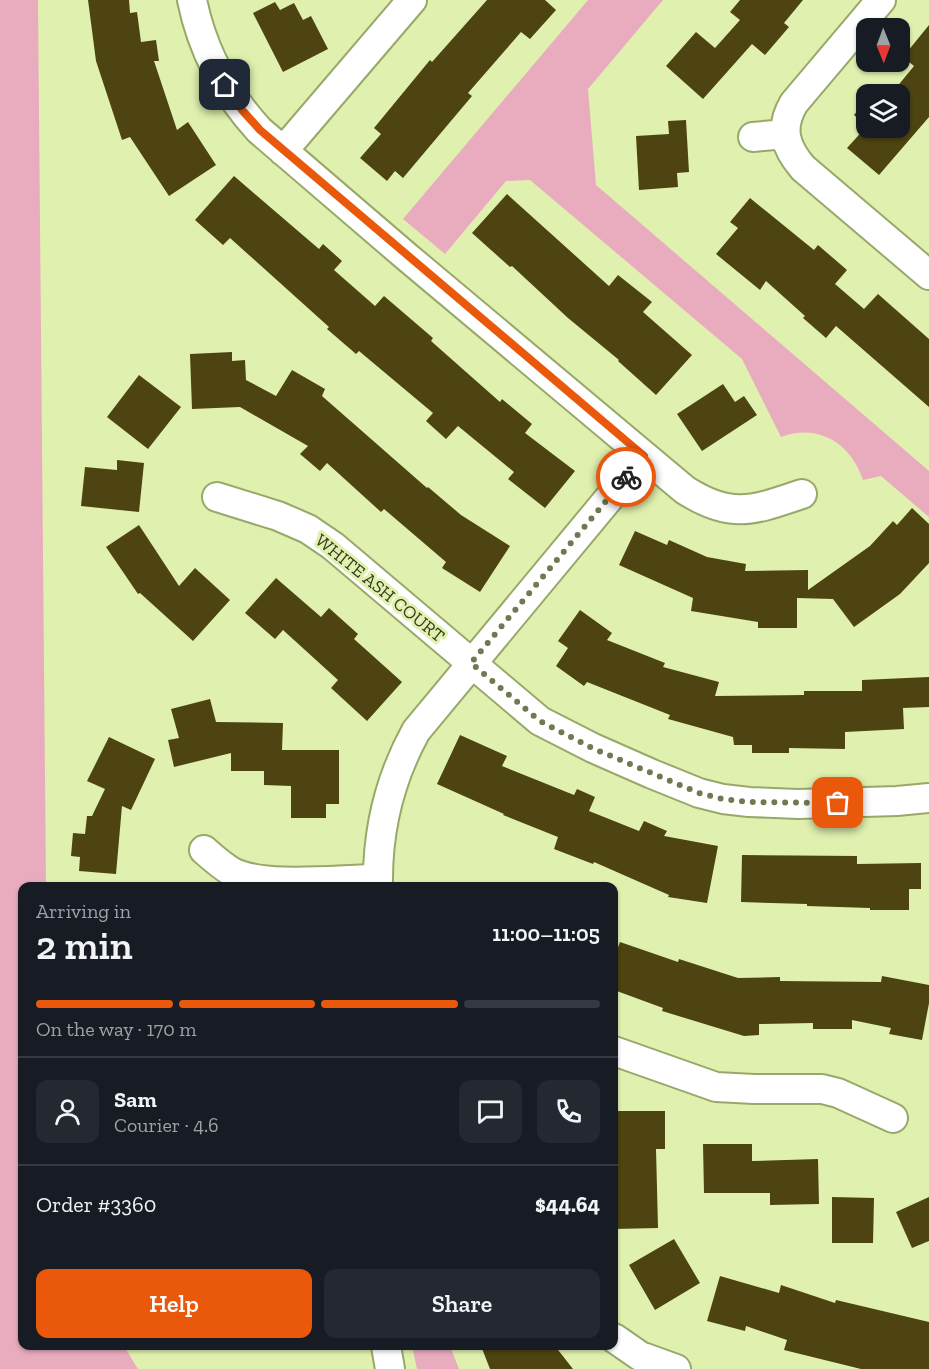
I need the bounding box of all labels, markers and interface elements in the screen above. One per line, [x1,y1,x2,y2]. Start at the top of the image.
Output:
north arrow [856,18,910,72]
map controls [856,18,910,138]
pin [199,59,250,110]
icon: home [208,68,241,101]
button: layers [856,84,910,138]
courier [596,447,656,507]
icon: bike [610,461,643,494]
street label: WHITE ASH COURT [311,529,449,647]
pin [812,777,863,828]
icon: bag [821,786,854,819]
text: Arriving in [36,899,131,923]
text: 11:00–11:05 [492,920,600,947]
text: 2 min [36,922,133,969]
text: On the way · 170 m [36,1017,197,1041]
button: person [36,1080,99,1143]
button: chat [459,1080,522,1143]
button: phone [537,1080,600,1143]
text: Sam [114,1086,157,1113]
text: Courier · 4.6 [114,1113,219,1137]
text: Order #3360 [36,1191,156,1218]
text: $44.64 [535,1191,600,1218]
button: Help [36,1269,312,1338]
button: Share [324,1269,600,1338]

